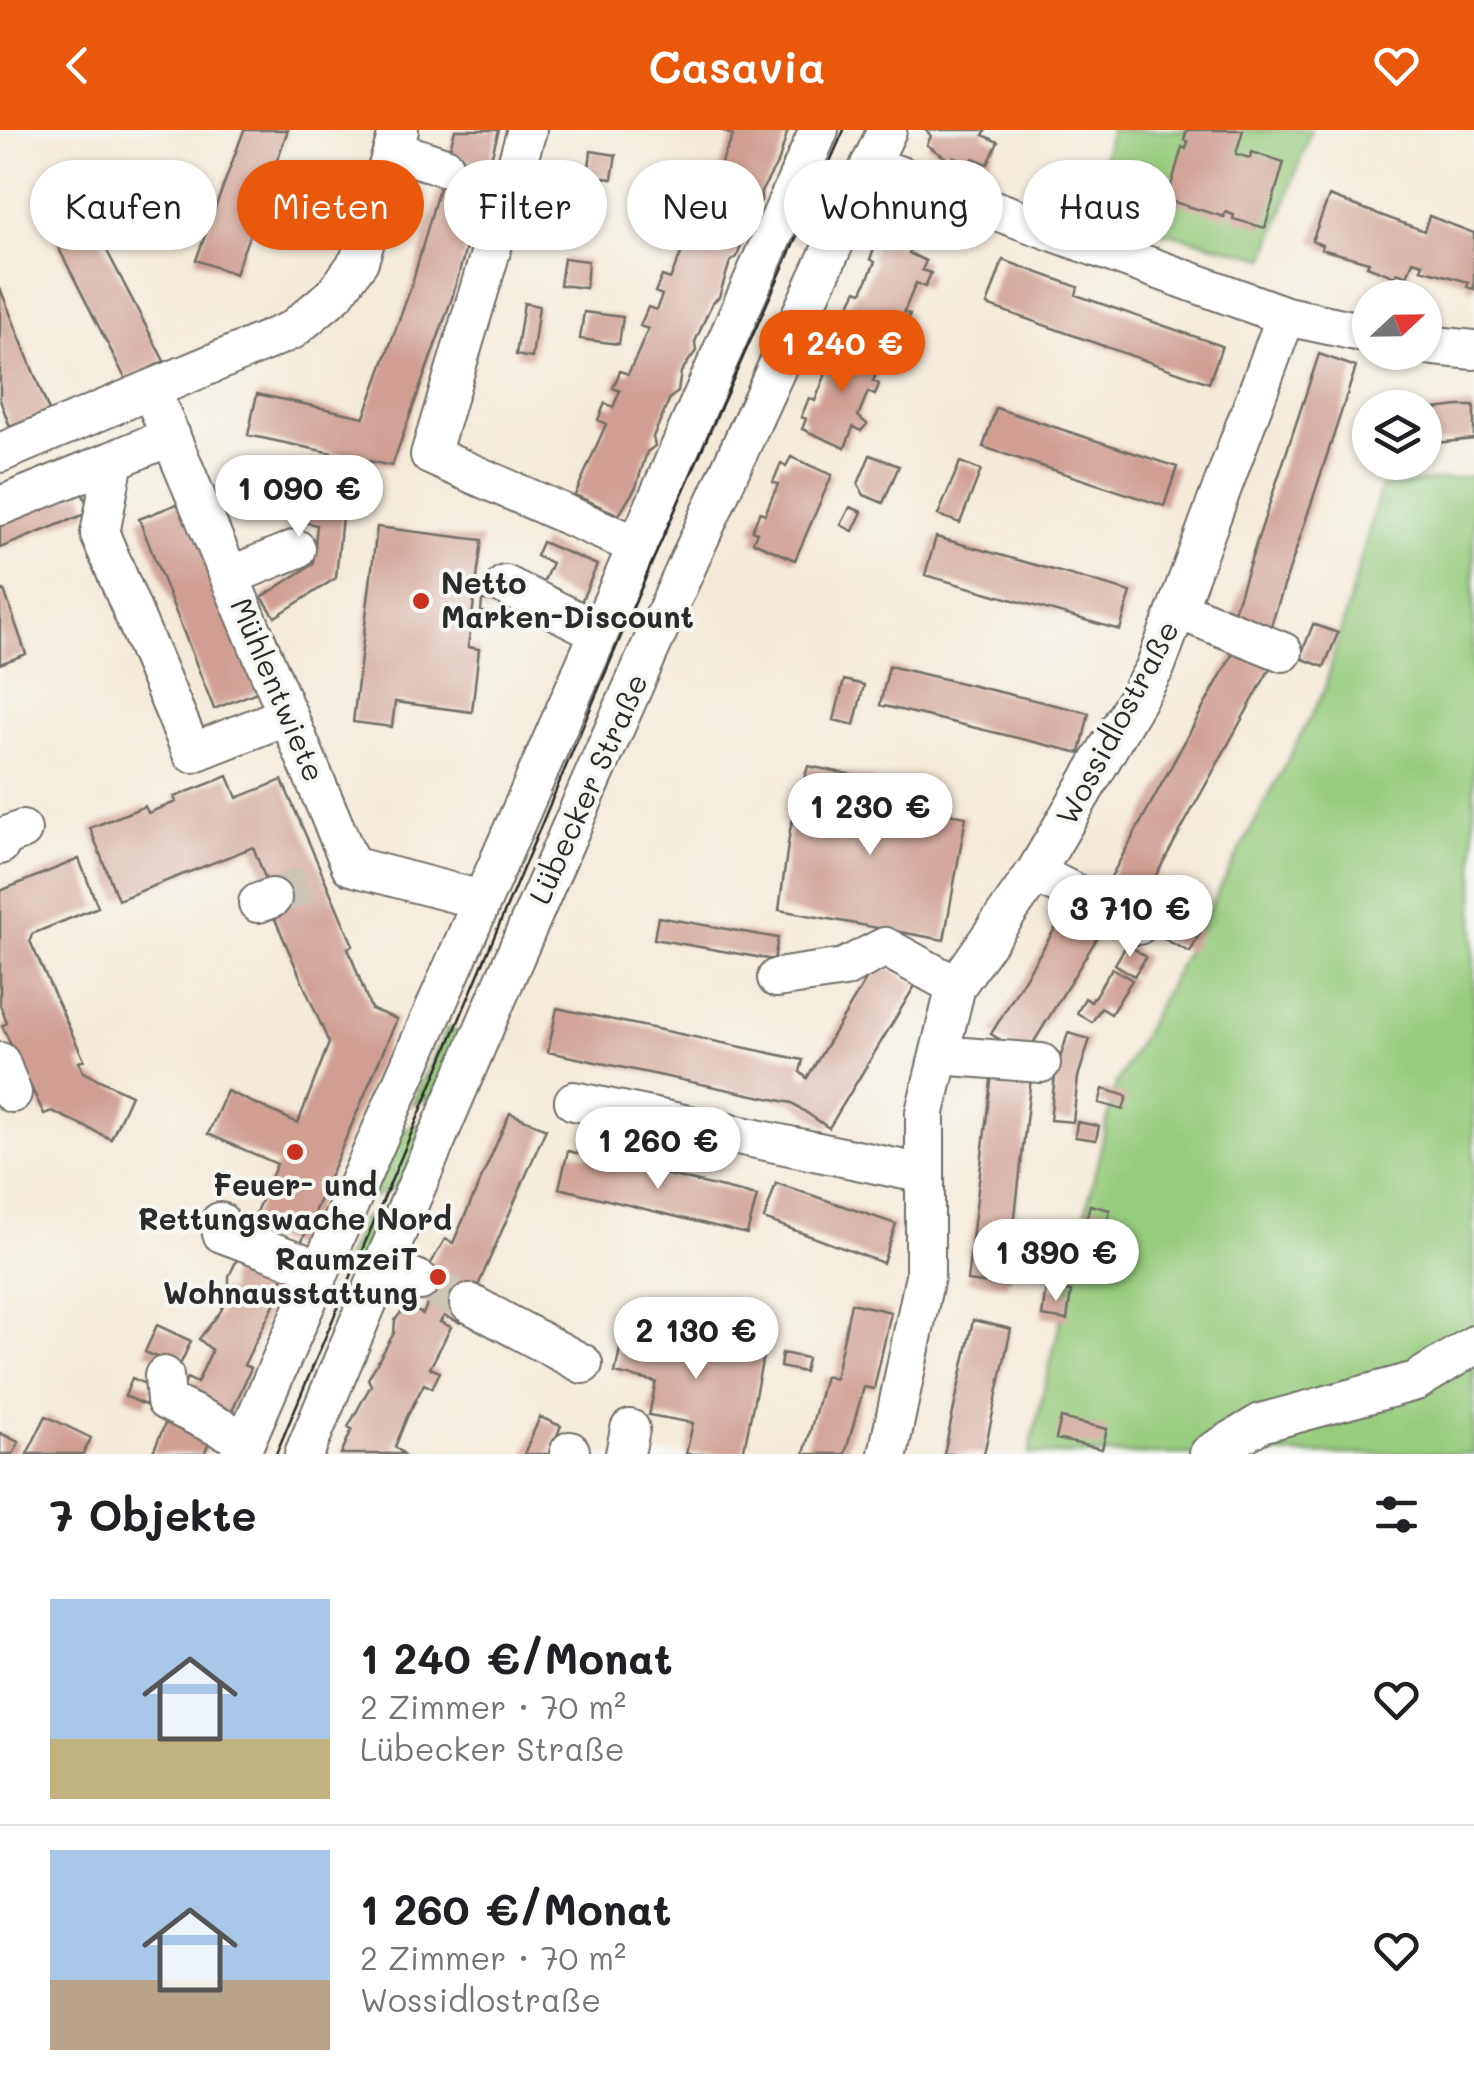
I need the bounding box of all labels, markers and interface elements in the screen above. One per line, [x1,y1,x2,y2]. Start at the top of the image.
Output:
text: Casavia [648,36,826,94]
icon: back [50,38,105,93]
icon: heart [1369,38,1424,93]
chip: Kaufen [30,160,217,250]
chip: Mieten [237,160,424,250]
chip: Filter [444,160,607,250]
chip: Neu [627,160,764,250]
chip: Wohnung [784,160,1003,250]
chip: Haus [1023,160,1176,250]
north arrow [1352,280,1442,370]
map controls [1352,280,1442,480]
pin: 1 240 € [750,310,934,395]
text: 1 240 € [781,321,903,363]
button: layers [1352,390,1442,480]
pin: 1 090 € [207,455,391,540]
text: 1 090 € [237,466,361,508]
place label: Netto Marken-Discount [441,562,694,636]
marker: Netto Marken-Discount [410,590,432,612]
street label: Mühlentwiete [222,591,336,787]
street label: Wossidlostraße [1046,613,1187,831]
street label: Lübecker Straße [518,667,656,910]
pin: 1 230 € [778,773,962,858]
text: 1 230 € [810,784,930,826]
pin: 3 710 € [1038,875,1222,960]
text: 3 710 € [1070,886,1190,928]
pin: 1 260 € [566,1107,750,1192]
text: 1 260 € [598,1118,719,1160]
marker: Feuer- und Rettungswache Nord [284,1141,306,1163]
place label: Feuer- und Rettungswache Nord [138,1164,452,1238]
pin: 1 390 € [964,1219,1148,1304]
text: 1 390 € [995,1230,1117,1272]
place label: RaumzeiT Wohnausstattung [163,1238,418,1312]
marker: RaumzeiT Wohnausstattung [427,1266,449,1288]
pin: 2 130 € [604,1297,788,1382]
text: 2 130 € [636,1308,756,1350]
text: 7 Objekte [50,1487,256,1542]
icon: filters [1369,1487,1424,1542]
text: 1 240 €/Monat [360,1630,673,1685]
icon: home [130,1639,250,1759]
icon: heart [1369,1672,1424,1727]
text: 2 Zimmer · 70 m² [360,1685,626,1727]
text: Lübecker Straße [360,1727,625,1769]
text: 1 260 €/Monat [360,1881,671,1936]
icon: home [130,1890,250,2010]
icon: heart [1369,1923,1424,1978]
text: 2 Zimmer · 70 m² [360,1936,626,1978]
text: Wossidlostraße [360,1978,601,2020]

